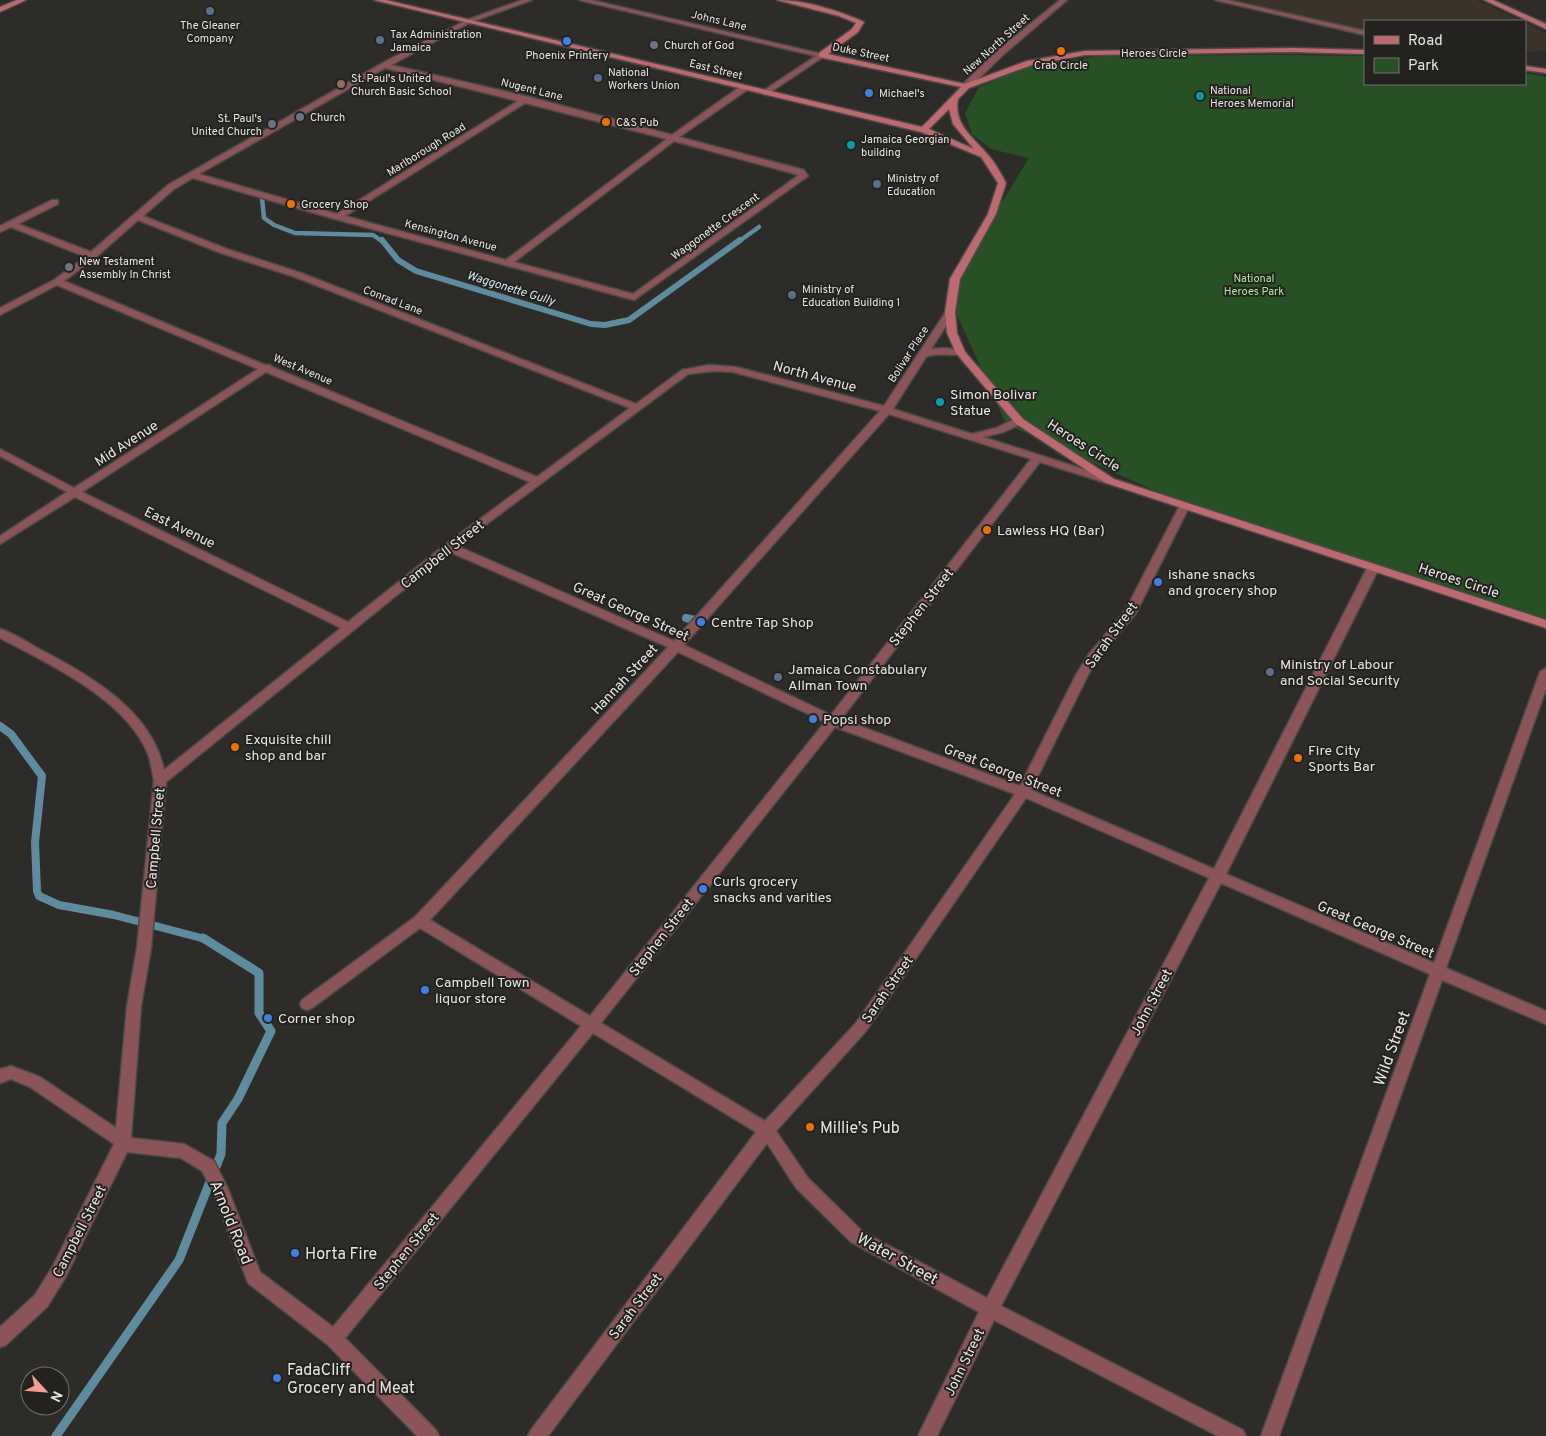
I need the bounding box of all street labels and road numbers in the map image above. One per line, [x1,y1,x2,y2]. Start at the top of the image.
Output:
street label: Johns Lane [690,8,748,34]
street label: New North Street [960,11,1033,79]
street label: Duke Street [831,40,891,66]
street label: Heroes Circle [1121,47,1187,61]
street label: East Street [688,57,744,83]
street label: Nugent Lane [499,76,564,104]
street label: Marlborough Road [384,120,469,180]
street label: Waggonette Crescent [669,190,762,264]
street label: Kensington Avenue [403,217,498,255]
street label: Conrad Lane [361,283,424,319]
street label: Bolivar Place [885,324,932,385]
street label: West Avenue [271,351,334,389]
street label: North Avenue [771,358,858,397]
street label: Heroes Circle [1043,416,1123,476]
street label: Mid Avenue [92,417,162,471]
street label: East Avenue [141,504,218,553]
street label: Campbell Street [398,517,488,593]
street label: Heroes Circle [1416,560,1501,602]
street label: Stephen Street [886,565,958,650]
street label: Great George Street [570,579,691,646]
street label: Sarah Street [1082,599,1142,673]
street label: Hannah Street [588,641,662,719]
street label: Great George Street [941,741,1064,802]
street label: Campbell Street [144,787,169,889]
street label: Stephen Street [626,895,698,980]
street label: Great George Street [1314,898,1436,963]
street label: Sarah Street [859,953,918,1027]
street label: John Street [1128,966,1177,1039]
street label: Wild Street [1370,1008,1416,1089]
street label: Arnold Road [204,1178,256,1268]
street label: Campbell Street [50,1183,111,1281]
street label: Stephen Street [371,1210,443,1294]
street label: Water Street [853,1229,941,1290]
street label: Sarah Street [606,1271,667,1343]
street label: John Street [942,1326,989,1399]

